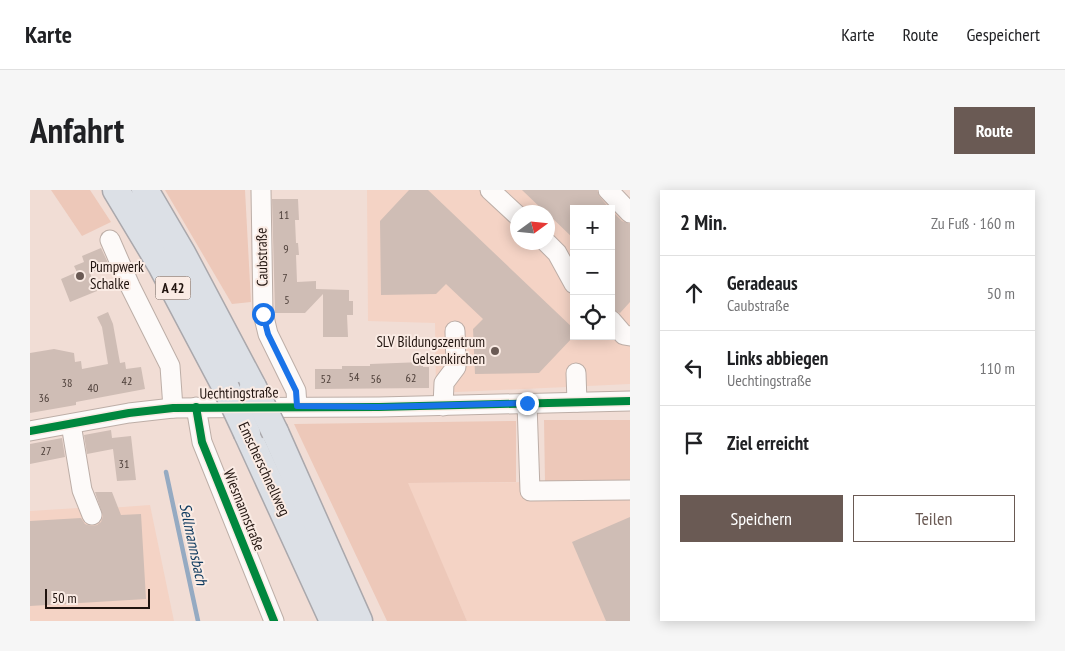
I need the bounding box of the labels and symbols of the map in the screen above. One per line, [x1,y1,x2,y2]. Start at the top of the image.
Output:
north arrow [510,205,555,250]
house number: 11 [279,207,289,222]
street label: Caubstraße [251,228,272,286]
house number: 9 [283,241,289,256]
place label: Pumpwerk Schalke [90,257,144,293]
marker: Pumpwerk Schalke [74,270,86,282]
house number: 7 [282,270,288,285]
road number: A 42 [156,276,190,300]
house number: 5 [284,292,290,307]
route start [252,303,275,326]
place label: SLV Bildungszentrum Gelsenkirchen [376,332,485,368]
marker: SLV Bildungszentrum Gelsenkirchen [489,345,501,357]
house number: 54 [349,369,360,384]
house number: 62 [406,370,416,385]
house number: 52 [321,371,331,386]
house number: 56 [371,371,381,386]
house number: 42 [122,373,132,388]
house number: 38 [62,375,72,390]
house number: 40 [88,380,98,395]
street label: Uechtingstraße [199,382,279,403]
house number: 36 [39,390,49,405]
route end [516,392,539,415]
street label: Emscherschnellweg [234,419,295,519]
house number: 27 [41,443,51,458]
house number: 31 [119,456,129,471]
street label: Wiesmannstraße [219,466,269,553]
water label: Sellmannsbach [176,501,213,588]
scale bar [45,586,150,609]

